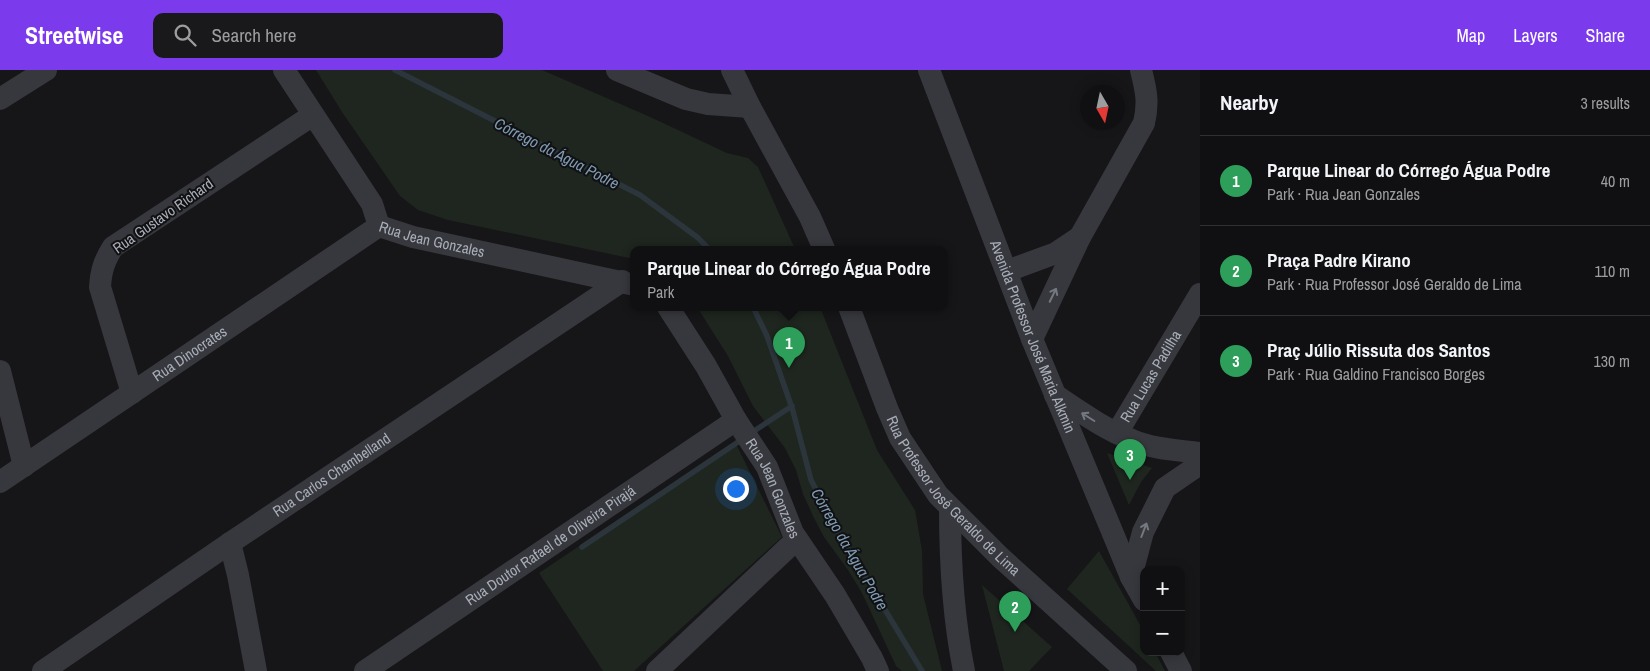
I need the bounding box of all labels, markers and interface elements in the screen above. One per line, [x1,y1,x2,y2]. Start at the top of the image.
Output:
search box [153,13,503,58]
text: Streetwise [25,19,123,51]
icon: search [171,21,199,49]
text: Search here [211,22,296,48]
text: Map [1457,23,1485,48]
text: Layers [1513,23,1558,48]
text: Share [1586,23,1625,48]
north arrow [1080,85,1125,130]
text: Nearby [1220,88,1278,117]
text: 3 results [1580,92,1630,114]
water label: Córrego da Água Podre [491,112,623,194]
text: Parque Linear do Córrego Água Podre [1267,157,1550,183]
text: 1 [1232,170,1240,192]
text: 40 m [1601,170,1630,192]
street label: Rua Gustavo Richard [108,173,217,258]
text: Park · Rua Jean Gonzales [1267,183,1420,205]
street label: Rua Jean Gonzales [376,216,487,262]
street label: Avenida Professor José Maria Alkmin [985,236,1081,436]
popup [630,246,948,311]
text: Praça Padre Kirano [1267,247,1411,273]
text: Parque Linear do Córrego Água Podre [647,255,931,281]
text: 2 [1232,260,1240,282]
text: 110 m [1594,260,1630,282]
text: Park · Rua Professor José Geraldo de Lima [1267,273,1522,295]
text: Park [647,281,674,303]
one-way arrow [1049,288,1058,303]
street label: Rua Dinocrates [148,321,231,386]
street label: Rua Lucas Padilha [1115,326,1186,426]
pin: 1 [773,327,805,368]
text: Praç Júlio Rissuta dos Santos [1267,337,1490,363]
text: 3 [1232,350,1240,372]
text: 130 m [1594,350,1630,372]
text: Park · Rua Galdino Francisco Borges [1267,363,1485,385]
street label: Rua Professor José Geraldo de Lima [882,412,1025,581]
one-way arrow [1082,412,1096,422]
street label: Rua Carlos Chambelland [268,428,394,522]
street label: Rua Jean Gonzales [741,434,805,543]
pin: 3 [1114,439,1146,480]
your location [723,476,749,502]
street label: Rua Doutor Rafael de Oliveira Pirajá [461,480,640,610]
water label: Córrego da Água Podre [806,484,894,614]
one-way arrow [1140,522,1149,538]
map controls [1140,566,1185,656]
button: + [1140,566,1185,611]
pin: 2 [999,591,1031,632]
button: − [1140,611,1185,656]

